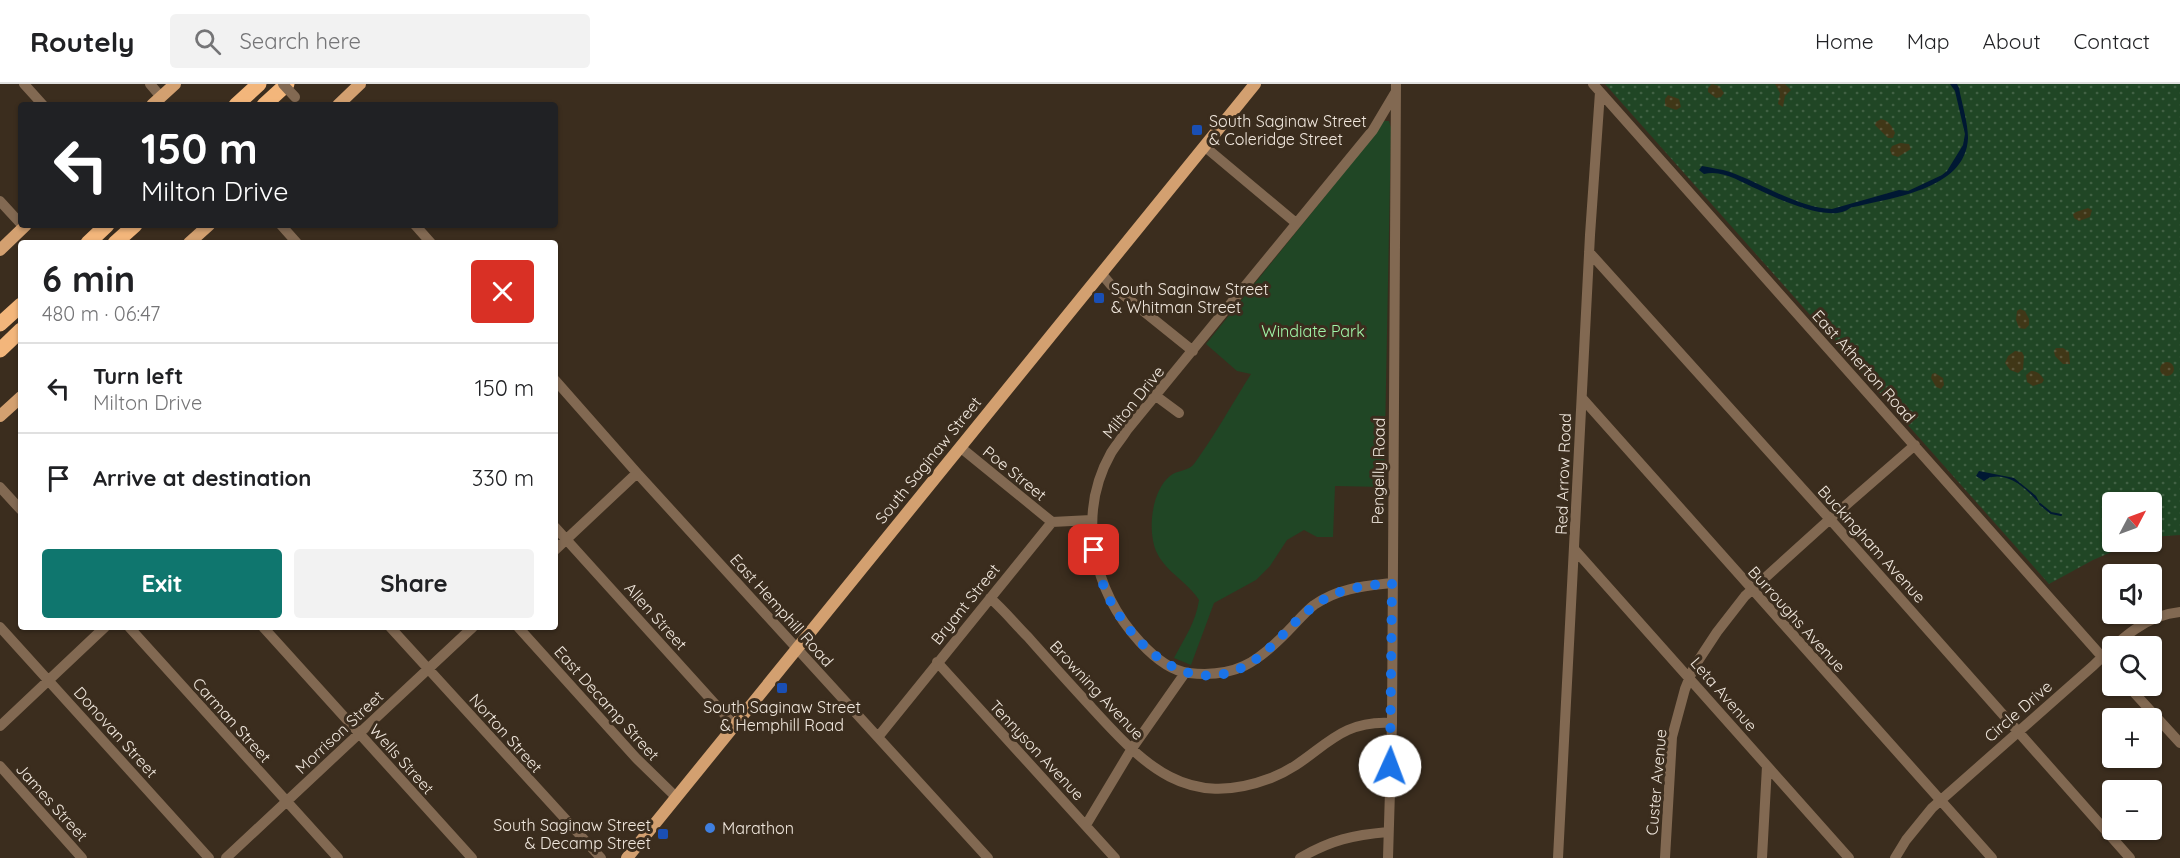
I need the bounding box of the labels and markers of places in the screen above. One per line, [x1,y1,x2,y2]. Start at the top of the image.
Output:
place label: South Saginaw Street & Coleridge Street [1209,111,1367,149]
marker: South Saginaw Street & Coleridge Street [1190,123,1204,137]
place label: South Saginaw Street & Whitman Street [1111,279,1269,317]
marker: South Saginaw Street & Whitman Street [1092,291,1106,305]
pin [1068,524,1119,575]
marker: South Saginaw Street & Hemphill Road [775,681,789,695]
place label: South Saginaw Street & Hemphill Road [703,697,861,735]
place label: South Saginaw Street & Decamp Street [493,815,651,853]
place label: Marathon [722,818,794,838]
marker: Marathon [703,821,717,835]
marker: South Saginaw Street & Decamp Street [656,827,670,841]

